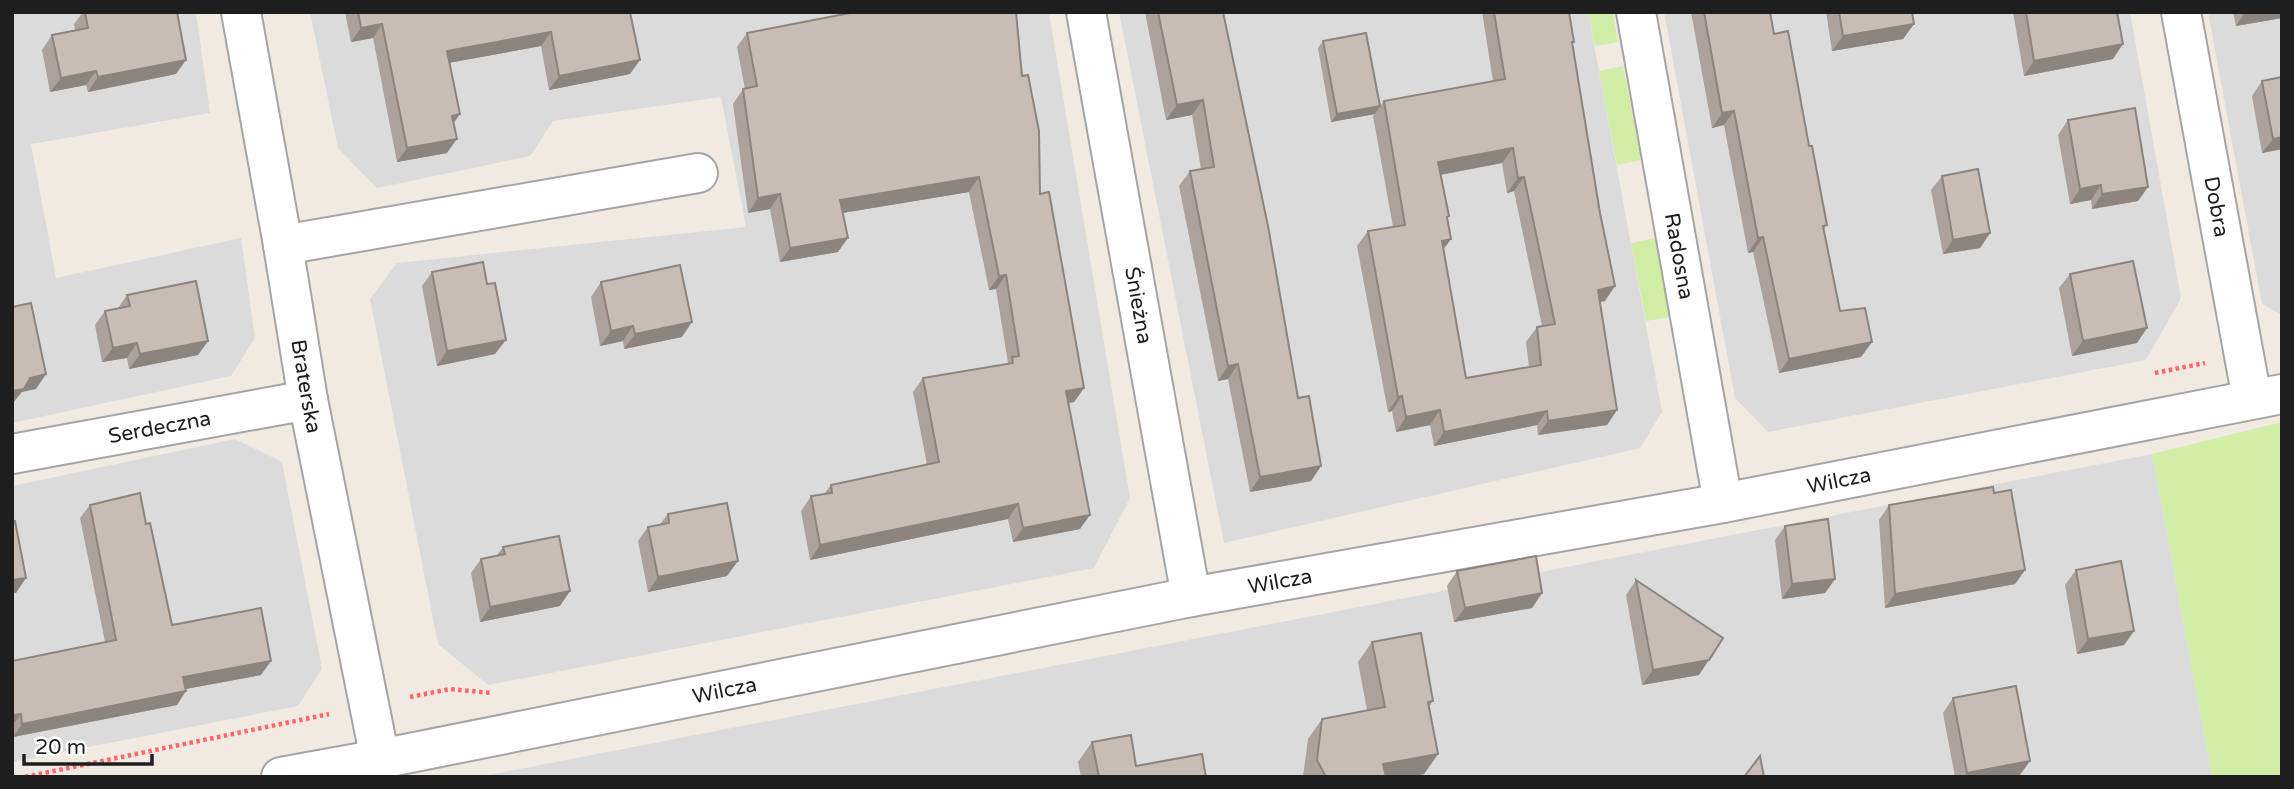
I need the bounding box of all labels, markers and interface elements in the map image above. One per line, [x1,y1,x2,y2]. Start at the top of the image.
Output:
street label: Dobra [2198,174,2234,239]
street label: Radosna [1659,211,1699,302]
street label: Śnieżna [1119,265,1157,346]
street label: Braterska [285,338,326,436]
street label: Serdeczna [106,406,213,449]
street label: Wilcza [1805,462,1873,499]
street label: Wilcza [1246,564,1314,600]
street label: Wilcza [690,672,759,709]
scale bar [24,722,152,766]
text: 20 m [35,735,86,760]

